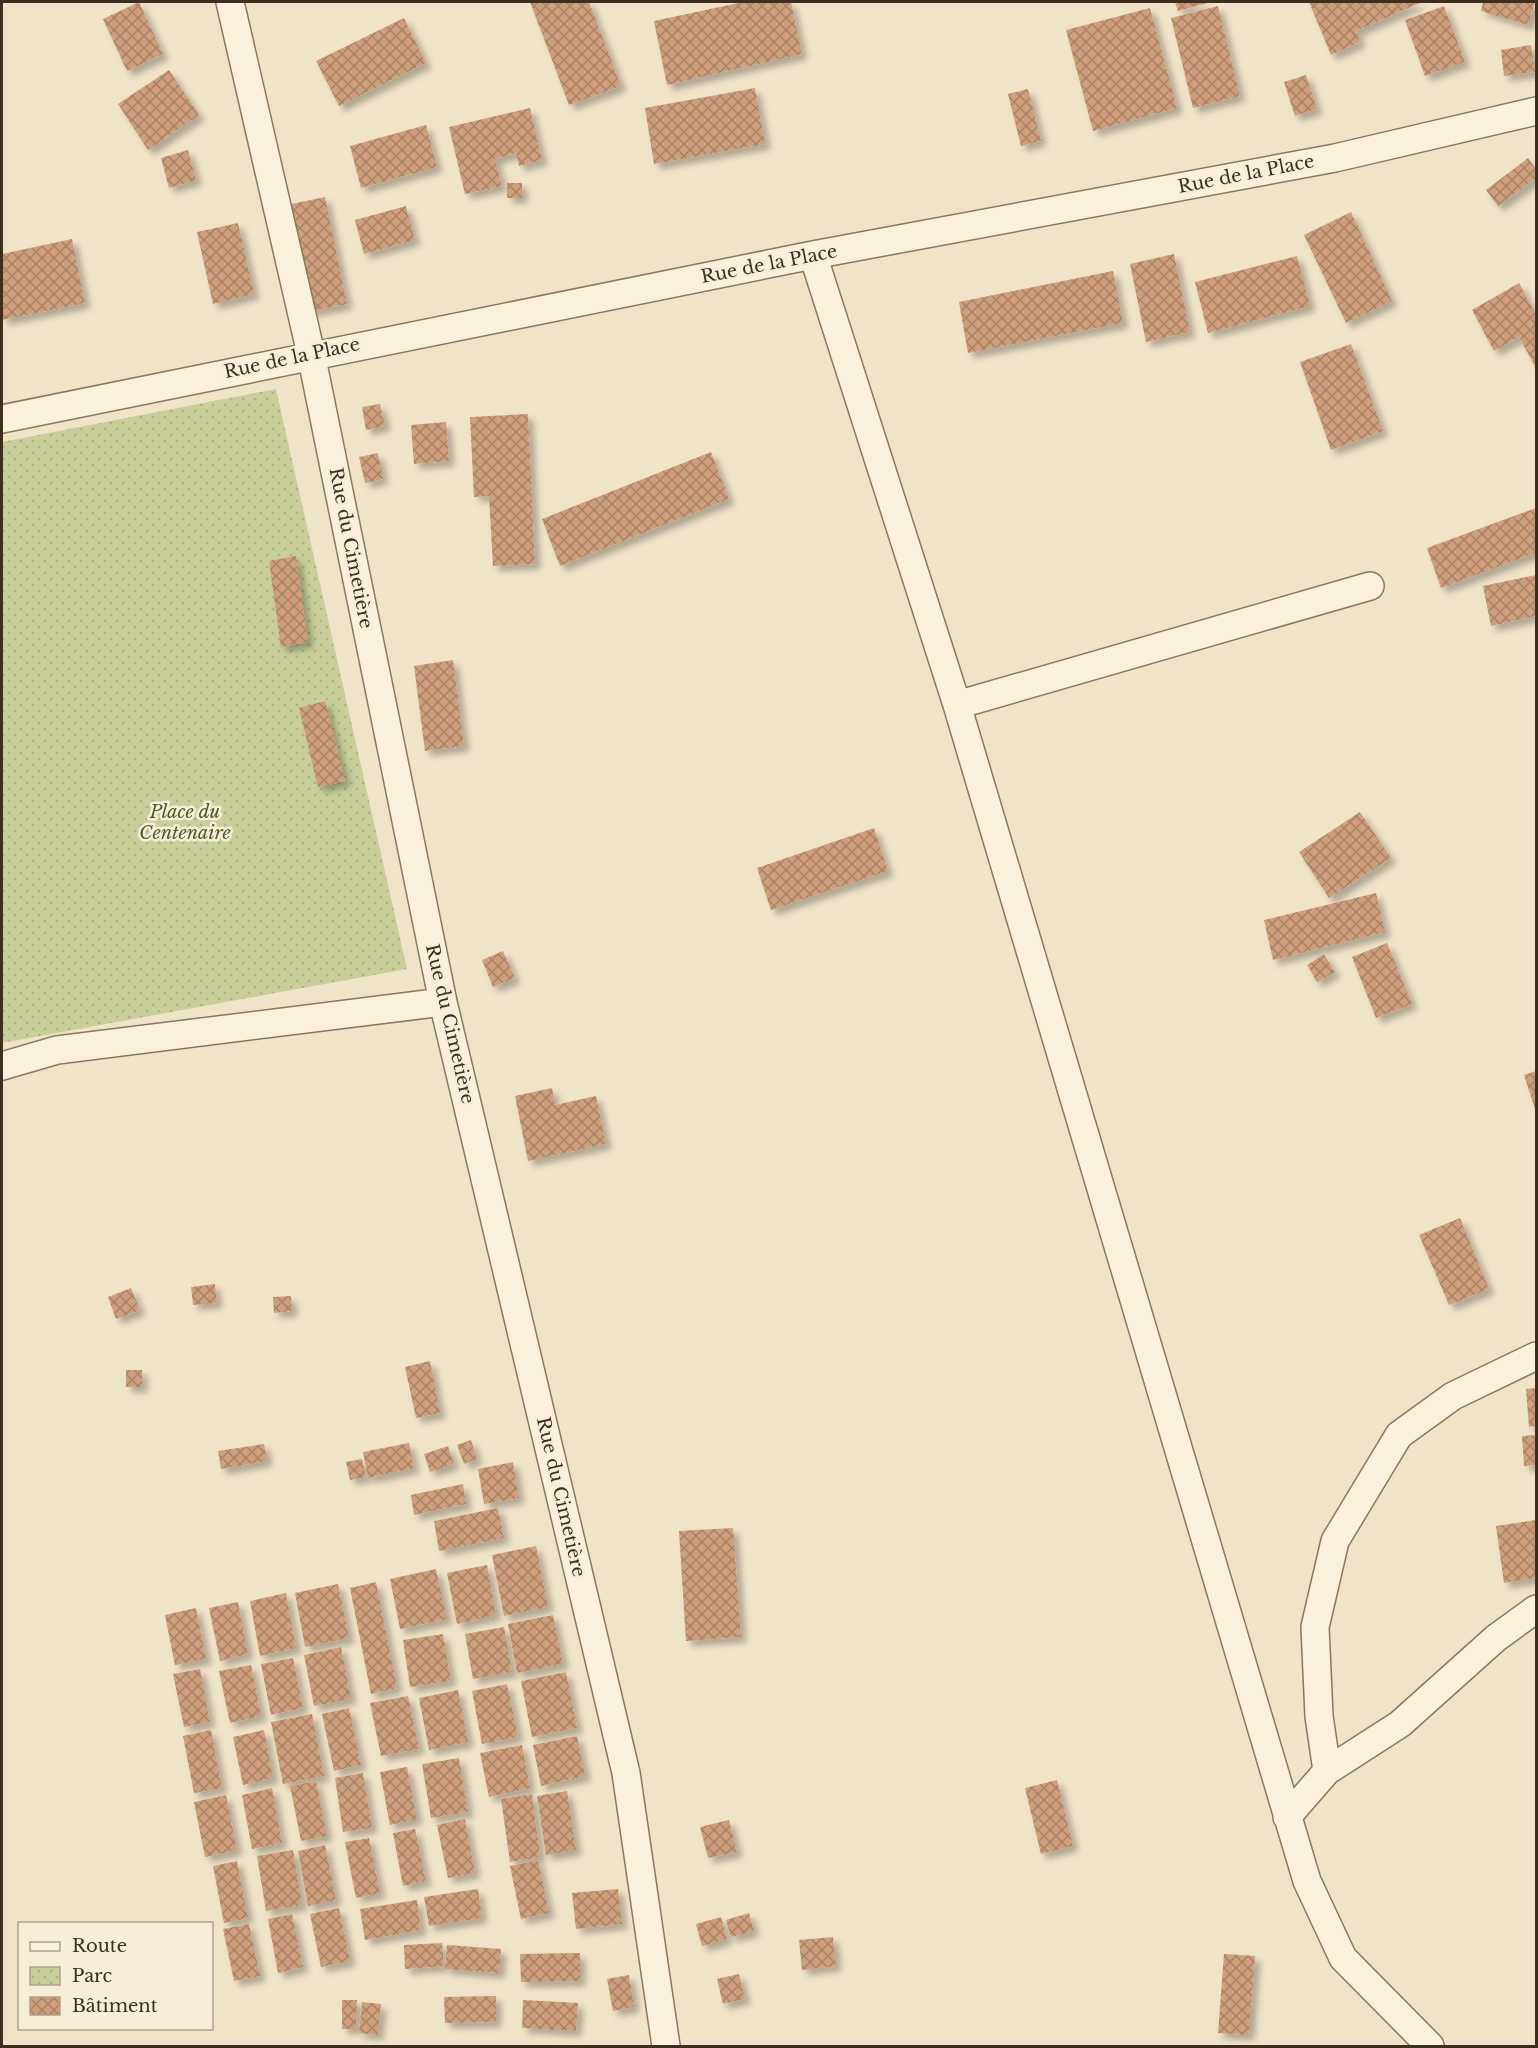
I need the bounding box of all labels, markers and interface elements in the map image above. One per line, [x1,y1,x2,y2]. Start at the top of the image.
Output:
street label: Rue de la Place [1176,150,1316,198]
street label: Rue de la Place [699,240,839,288]
street label: Rue de la Place [222,333,362,383]
street label: Rue du Cimetière [325,466,377,630]
park label: Place du Centenaire [139,801,231,844]
street label: Rue du Cimetière [421,942,479,1106]
street label: Rue du Cimetière [532,1415,590,1579]
legend [18,1922,213,2030]
text: Route [72,1935,127,1957]
text: Parc [72,1965,113,1987]
text: Bâtiment [72,1995,158,2017]

